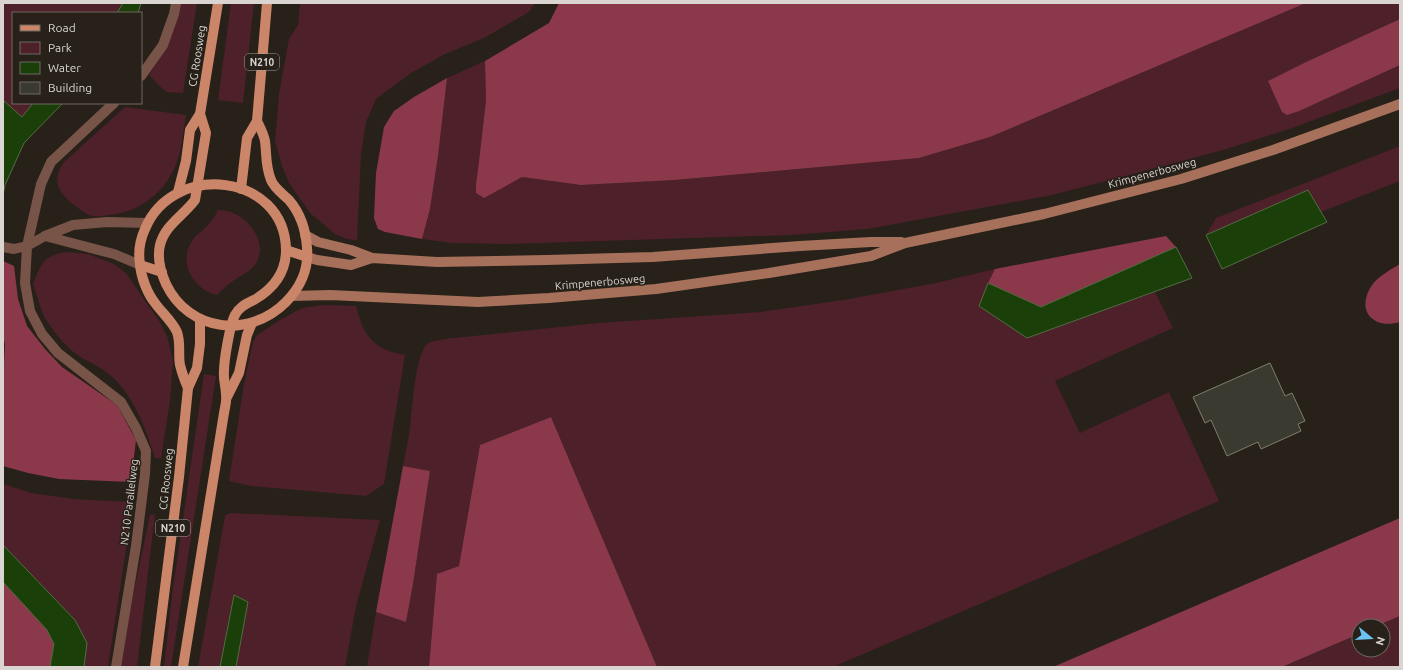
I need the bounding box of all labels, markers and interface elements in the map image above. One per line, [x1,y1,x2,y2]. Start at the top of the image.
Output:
legend [12,12,142,104]
text: Road [48,21,76,34]
street label: CG Roosweg [186,25,208,87]
text: Park [48,41,72,54]
road number: N210 [245,54,279,70]
text: Water [48,61,81,74]
text: Building [48,81,92,94]
street label: Krimpenerbosweg [1107,155,1197,191]
street label: Krimpenerbosweg [554,272,646,292]
street label: CG Roosweg [157,448,175,510]
street label: N210 Parallelweg [118,458,140,546]
road number: N210 [156,520,190,536]
north arrow [1351,618,1391,658]
text: N [1374,635,1387,647]

